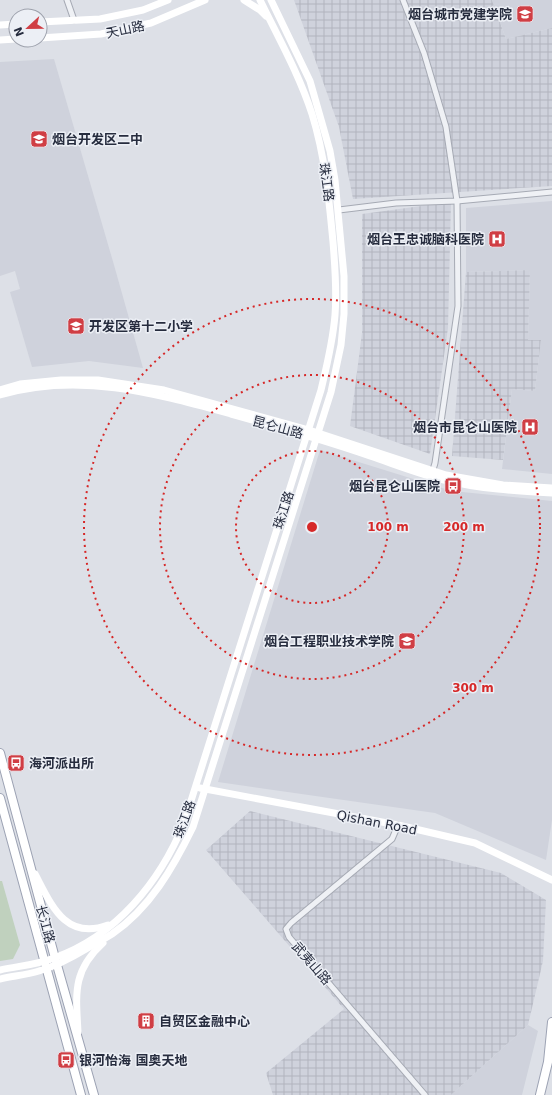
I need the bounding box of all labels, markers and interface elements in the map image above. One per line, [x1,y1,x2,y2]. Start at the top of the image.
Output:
school or university icon: 烟台城市党建学院 [515,4,535,24]
place label: 烟台城市党建学院 [408,7,512,22]
north arrow [8,8,48,48]
street label: 天山路 [104,18,146,41]
text: N [11,25,27,38]
school or university icon: 烟台开发区二中 [29,129,49,149]
place label: 烟台开发区二中 [52,132,143,147]
street label: 珠江路 [316,162,337,202]
hospital icon: 烟台王忠诚脑科医院 [487,229,507,249]
place label: 烟台王忠诚脑科医院 [367,232,484,247]
school or university icon: 开发区第十二小学 [66,316,86,336]
place label: 开发区第十二小学 [89,319,193,334]
street label: 昆仑山路 [251,414,305,441]
hospital icon: 烟台市昆仑山医院 [520,417,540,437]
place label: 烟台市昆仑山医院 [413,420,517,435]
bus stop icon: 烟台昆仑山医院 [443,476,463,496]
place label: 烟台昆仑山医院 [349,479,440,494]
street label: 珠江路 [270,489,297,531]
centre of rings [305,520,319,534]
text: 100 m [367,520,409,534]
text: 200 m [443,520,485,534]
school or university icon: 烟台工程职业技术学院 [397,631,417,651]
place label: 烟台工程职业技术学院 [264,634,394,649]
text: 300 m [452,681,494,695]
bus stop icon: 海河派出所 [6,753,26,773]
place label: 海河派出所 [29,756,94,771]
street label: 珠江路 [171,798,198,840]
street label: Qishan Road [335,807,418,838]
street label: 长江路 [33,903,58,945]
street label: 武夷山路 [289,939,334,988]
building icon: 自贸区金融中心 [136,1011,156,1031]
place label: 自贸区金融中心 [159,1014,250,1029]
bus stop icon: 银河怡海 国奥天地 [56,1050,76,1070]
place label: 银河怡海 国奥天地 [79,1053,188,1068]

